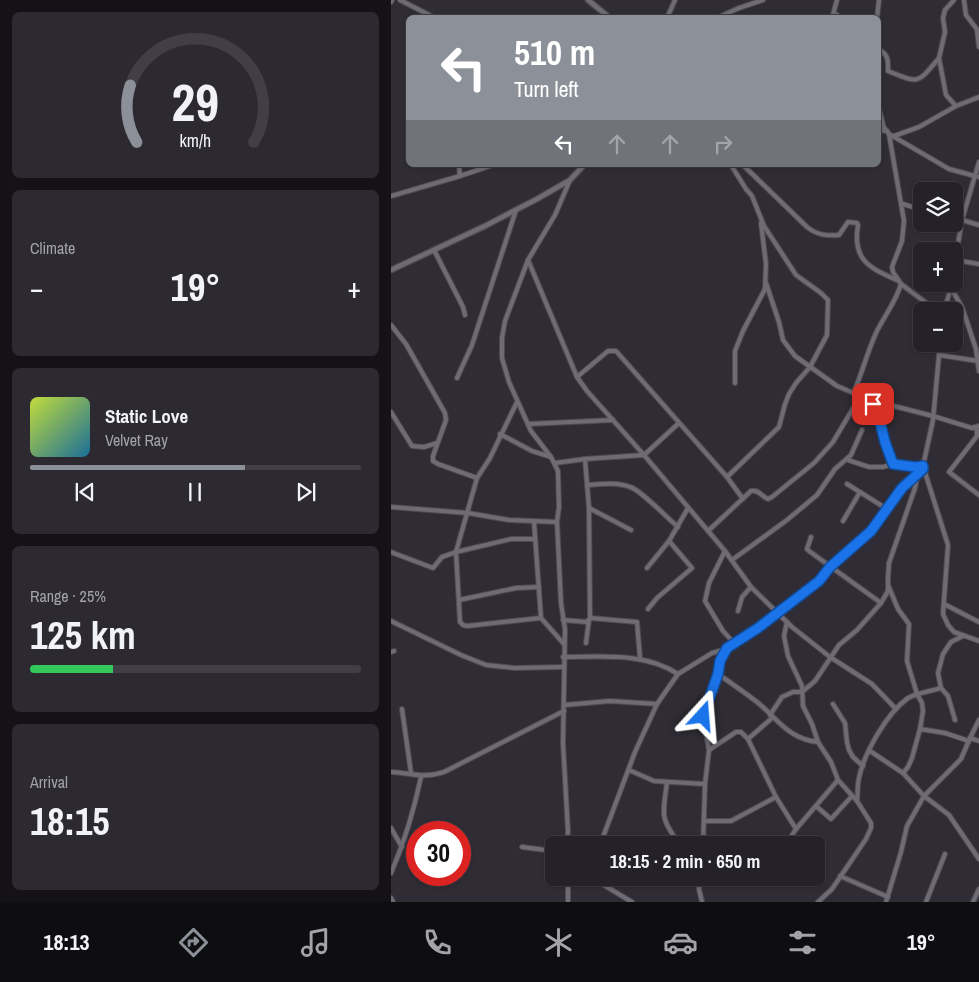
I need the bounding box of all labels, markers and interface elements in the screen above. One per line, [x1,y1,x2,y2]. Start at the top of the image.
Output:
text: 510 m [514,29,595,76]
icon: left [431,35,496,100]
text: 29 [172,67,219,137]
text: Turn left [514,74,579,104]
text: km/h [180,129,211,153]
icon: left [550,130,578,158]
icon: ahead [603,130,631,158]
icon: ahead [656,130,684,158]
icon: right [709,130,737,158]
map controls [913,182,963,352]
button: layers [913,182,963,232]
text: Climate [30,237,75,259]
button: + [913,242,963,292]
text: 19° [171,262,220,313]
text: − [30,269,43,307]
text: + [348,269,361,307]
button: − [913,302,963,352]
pin [852,383,894,425]
icon: arrive [859,390,887,418]
text: Static Love [105,403,188,429]
text: Velvet Ray [105,429,168,451]
icon: previous [71,478,99,506]
icon: pause [181,478,209,506]
icon: next [292,478,320,506]
text: Range · 25% [30,585,106,607]
text: 125 km [30,610,136,661]
position arrow [676,689,728,741]
text: Arrival [30,771,68,793]
text: 18:15 [30,796,110,847]
speed limit sign: 30 [406,821,471,886]
text: 18:15 · 2 min · 650 m [610,848,760,874]
icon: directions [176,925,211,960]
icon: music [298,925,333,960]
icon: phone [420,925,455,960]
icon: climate [541,925,576,960]
icon: car [663,925,698,960]
icon: filters [785,925,820,960]
text: 18:13 [43,927,90,957]
text: 19° [907,927,936,957]

